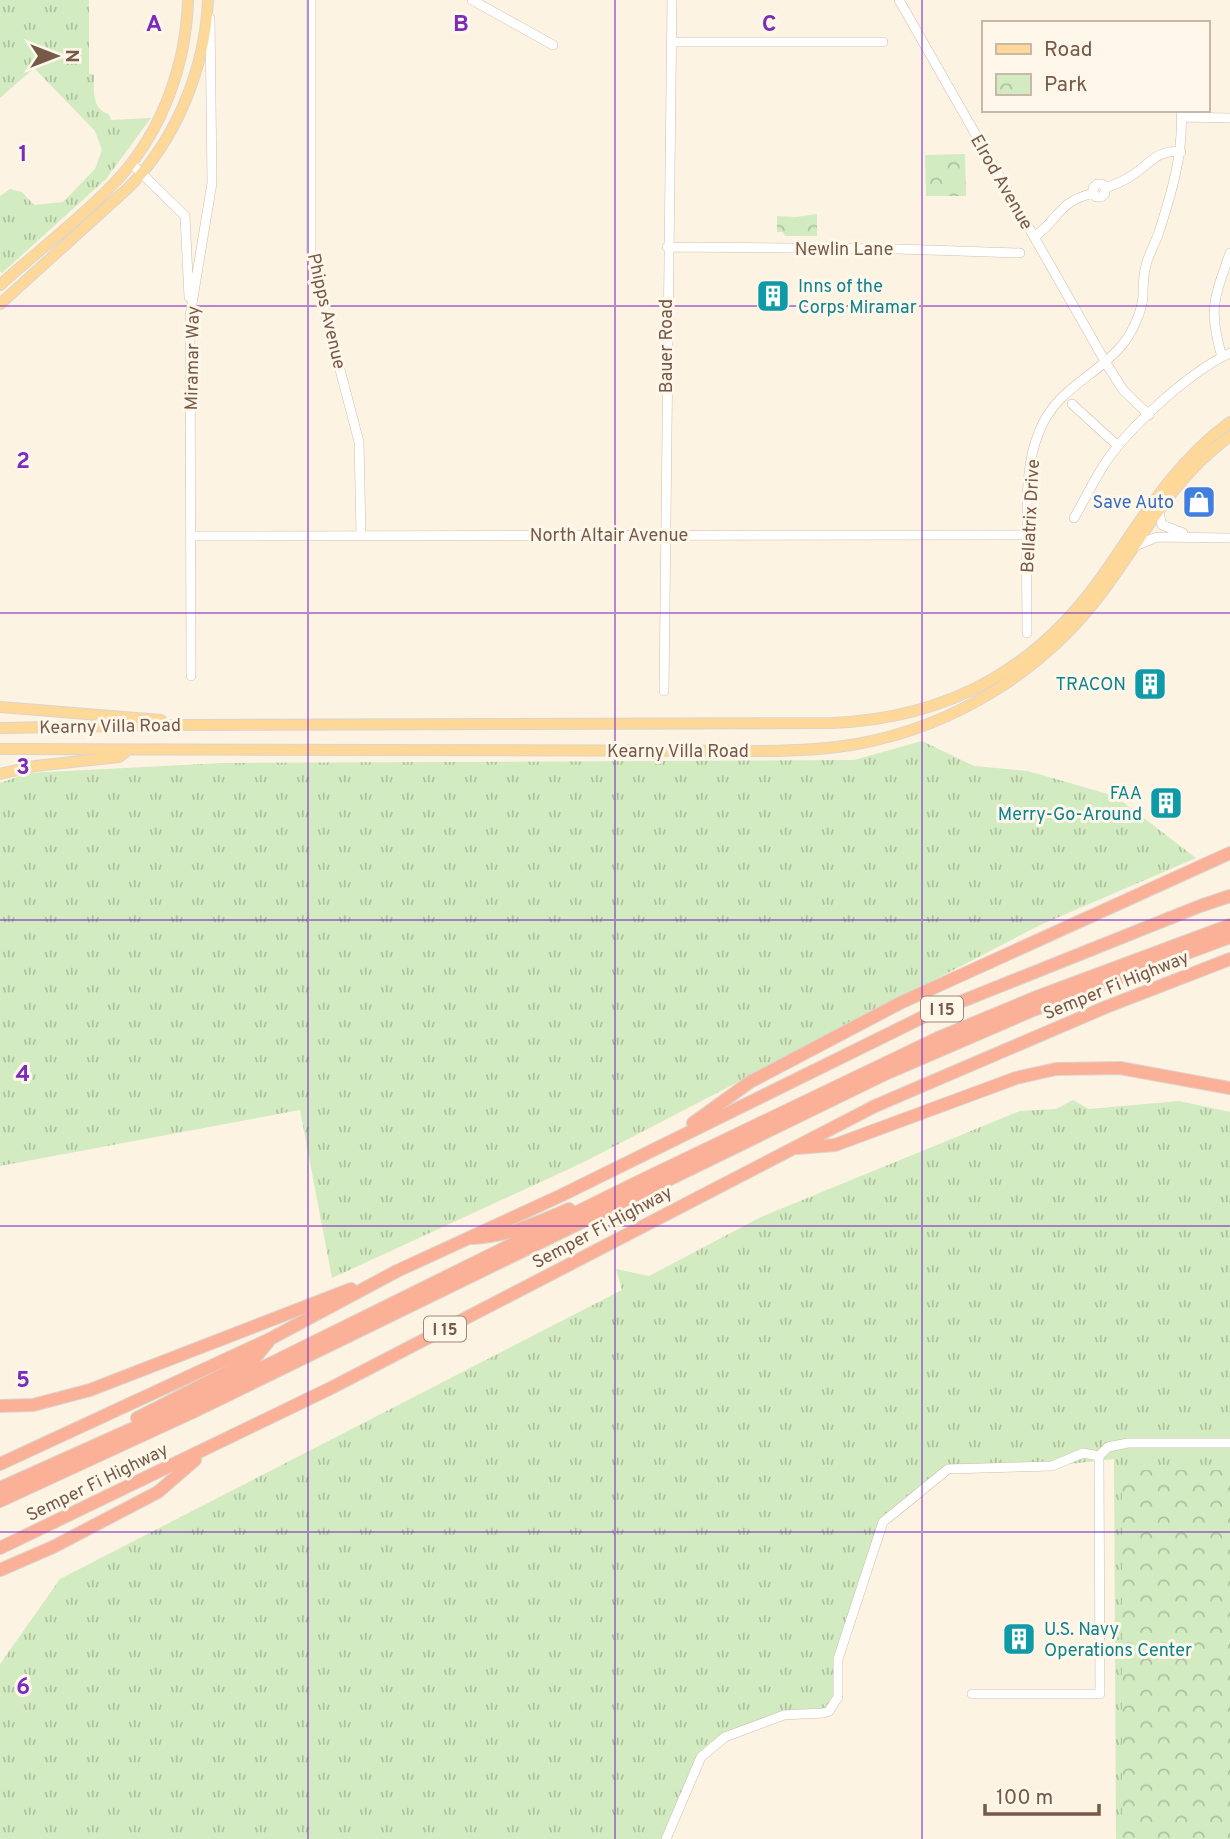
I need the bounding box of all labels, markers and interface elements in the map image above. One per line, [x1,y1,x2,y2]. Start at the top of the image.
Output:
text: A [146,11,162,40]
text: B [453,11,469,40]
text: C [762,11,776,40]
north arrow [21,21,91,91]
legend [982,21,1209,112]
text: Road [1044,37,1093,64]
text: N [59,49,83,63]
text: Park [1044,72,1087,99]
street label: Elrod Avenue [964,131,1037,234]
text: 1 [18,141,28,170]
street label: Newlin Lane [795,239,893,262]
street label: Phipps Avenue [301,251,350,372]
place label: Inns of the Corps Miramar [798,276,917,320]
building icon: Inns of the Corps Miramar [754,277,792,315]
street label: Bauer Road [656,299,679,393]
street label: Miramar Way [181,305,206,411]
text: 2 [16,448,30,477]
street label: Bellatrix Drive [1017,459,1046,574]
shop icon: Save Auto [1180,483,1218,521]
place label: Save Auto [1093,492,1174,515]
street label: North Altair Avenue [530,525,688,548]
building icon: TRACON [1131,665,1169,703]
place label: TRACON [1056,674,1126,697]
street label: Kearny Villa Road [39,715,181,740]
street label: Kearny Villa Road [607,741,749,764]
text: 3 [16,754,30,783]
place label: FAA Merry-Go-Around [998,783,1142,827]
building icon: FAA Merry-Go-Around [1147,784,1185,822]
street label: Semper Fi Highway [1040,947,1193,1026]
road number: I 15 [921,996,963,1021]
text: 4 [16,1061,30,1090]
street label: Semper Fi Highway [529,1182,677,1275]
road number: I 15 [424,1316,466,1342]
text: 5 [16,1367,30,1396]
street label: Semper Fi Highway [23,1439,172,1528]
place label: U.S. Navy Operations Center [1044,1619,1192,1663]
building icon: U.S. Navy Operations Center [1000,1620,1038,1658]
text: 6 [16,1674,30,1703]
scale bar [985,1772,1099,1816]
text: 100 m [996,1785,1053,1812]

